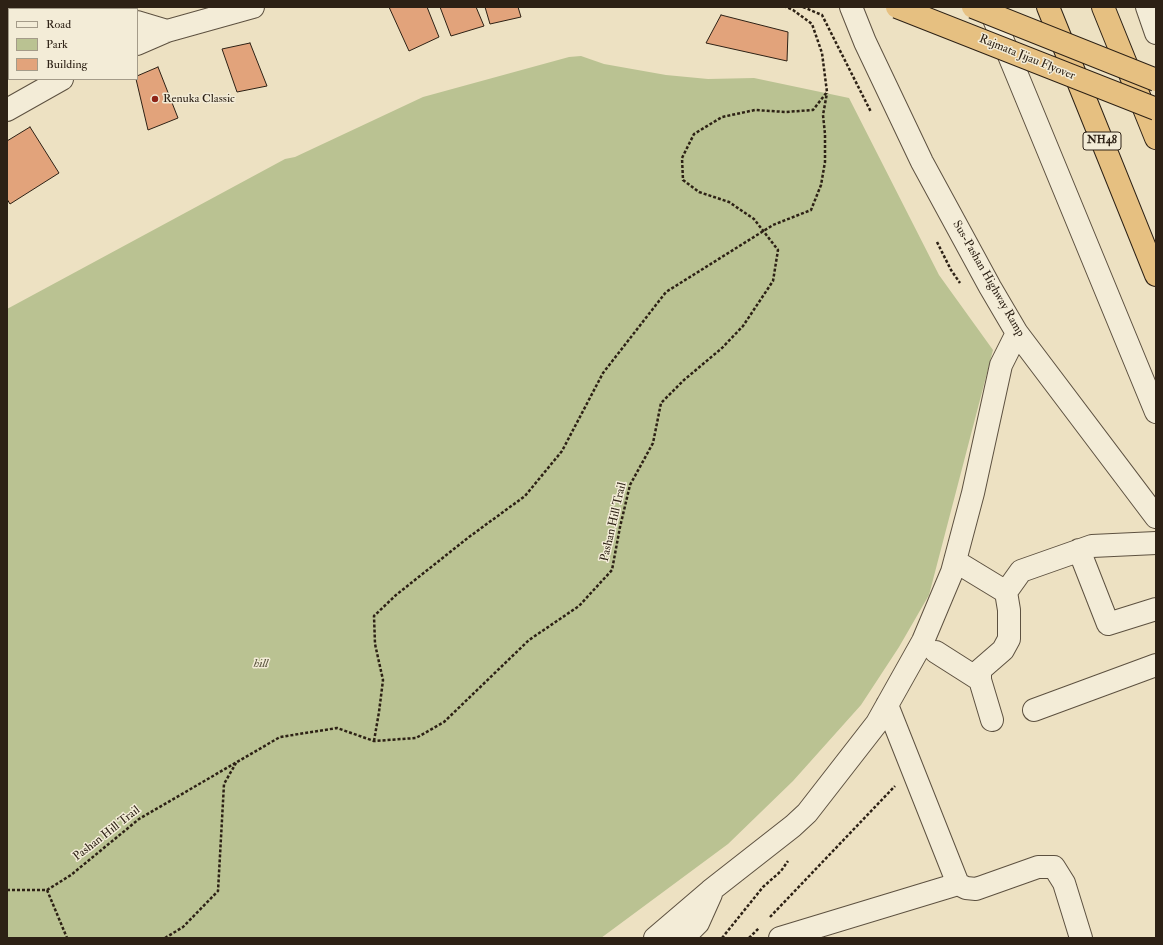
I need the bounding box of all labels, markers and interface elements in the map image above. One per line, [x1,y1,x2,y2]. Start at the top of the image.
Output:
legend [8,8,138,80]
text: Road [46,17,71,32]
street label: Rajmata Jijau Flyover [977,32,1077,84]
text: Park [46,37,68,52]
text: Building [46,57,87,72]
place label: Renuka Classic [163,92,235,106]
marker: Renuka Classic [150,94,160,104]
road number: NH48 [1083,132,1121,150]
street label: Sus-Pashan Highway Ramp [949,218,1027,340]
street label: Pashan Hill Trail [598,481,630,563]
park label: hill [254,657,268,671]
street label: Pashan Hill Trail [71,803,143,865]

